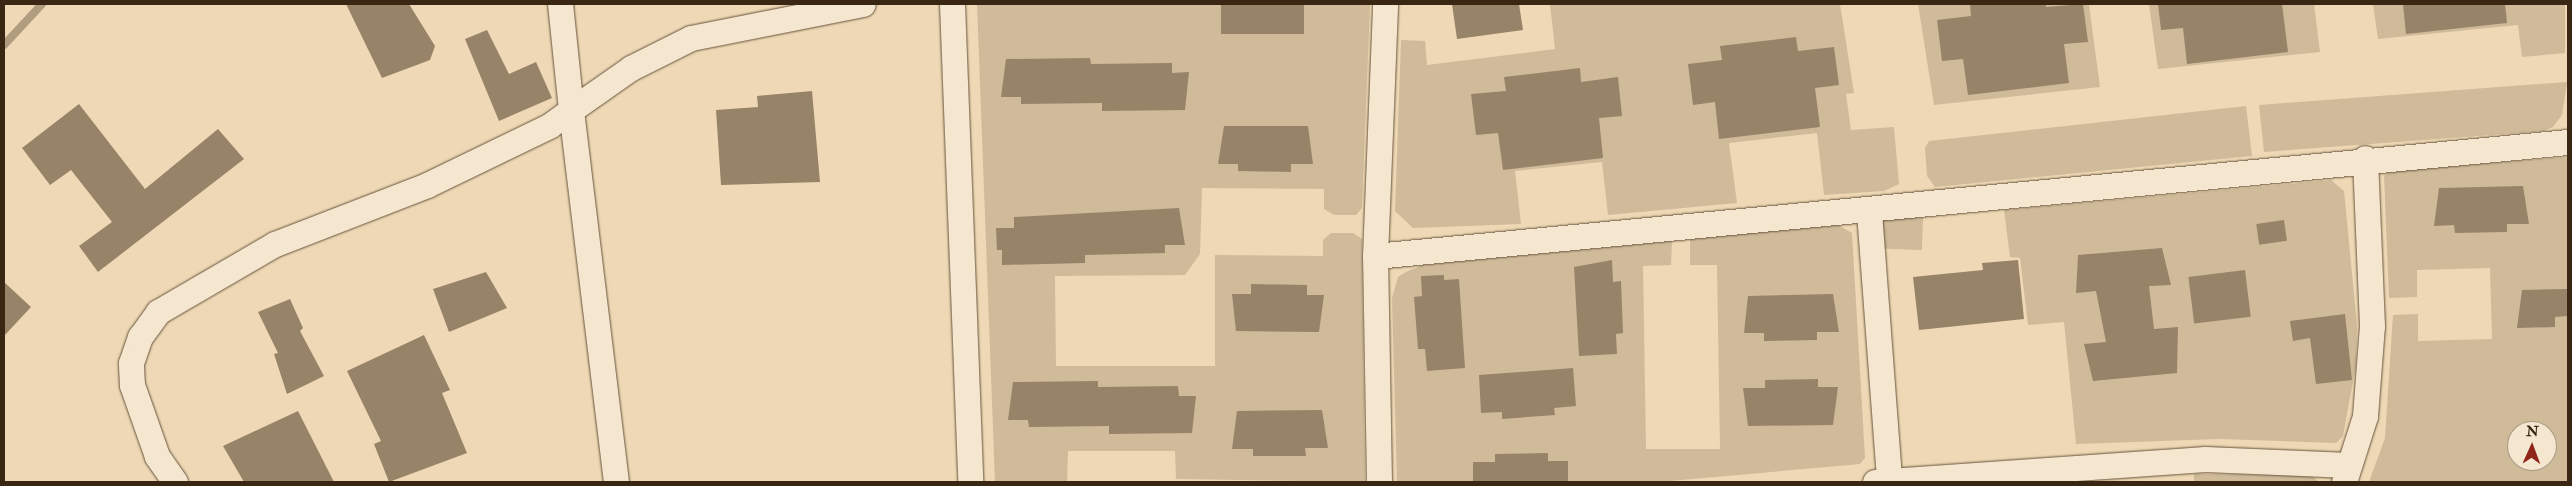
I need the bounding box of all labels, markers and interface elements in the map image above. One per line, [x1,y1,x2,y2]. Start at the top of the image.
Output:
north arrow [2507,421,2557,471]
text: N [2526,423,2539,440]

